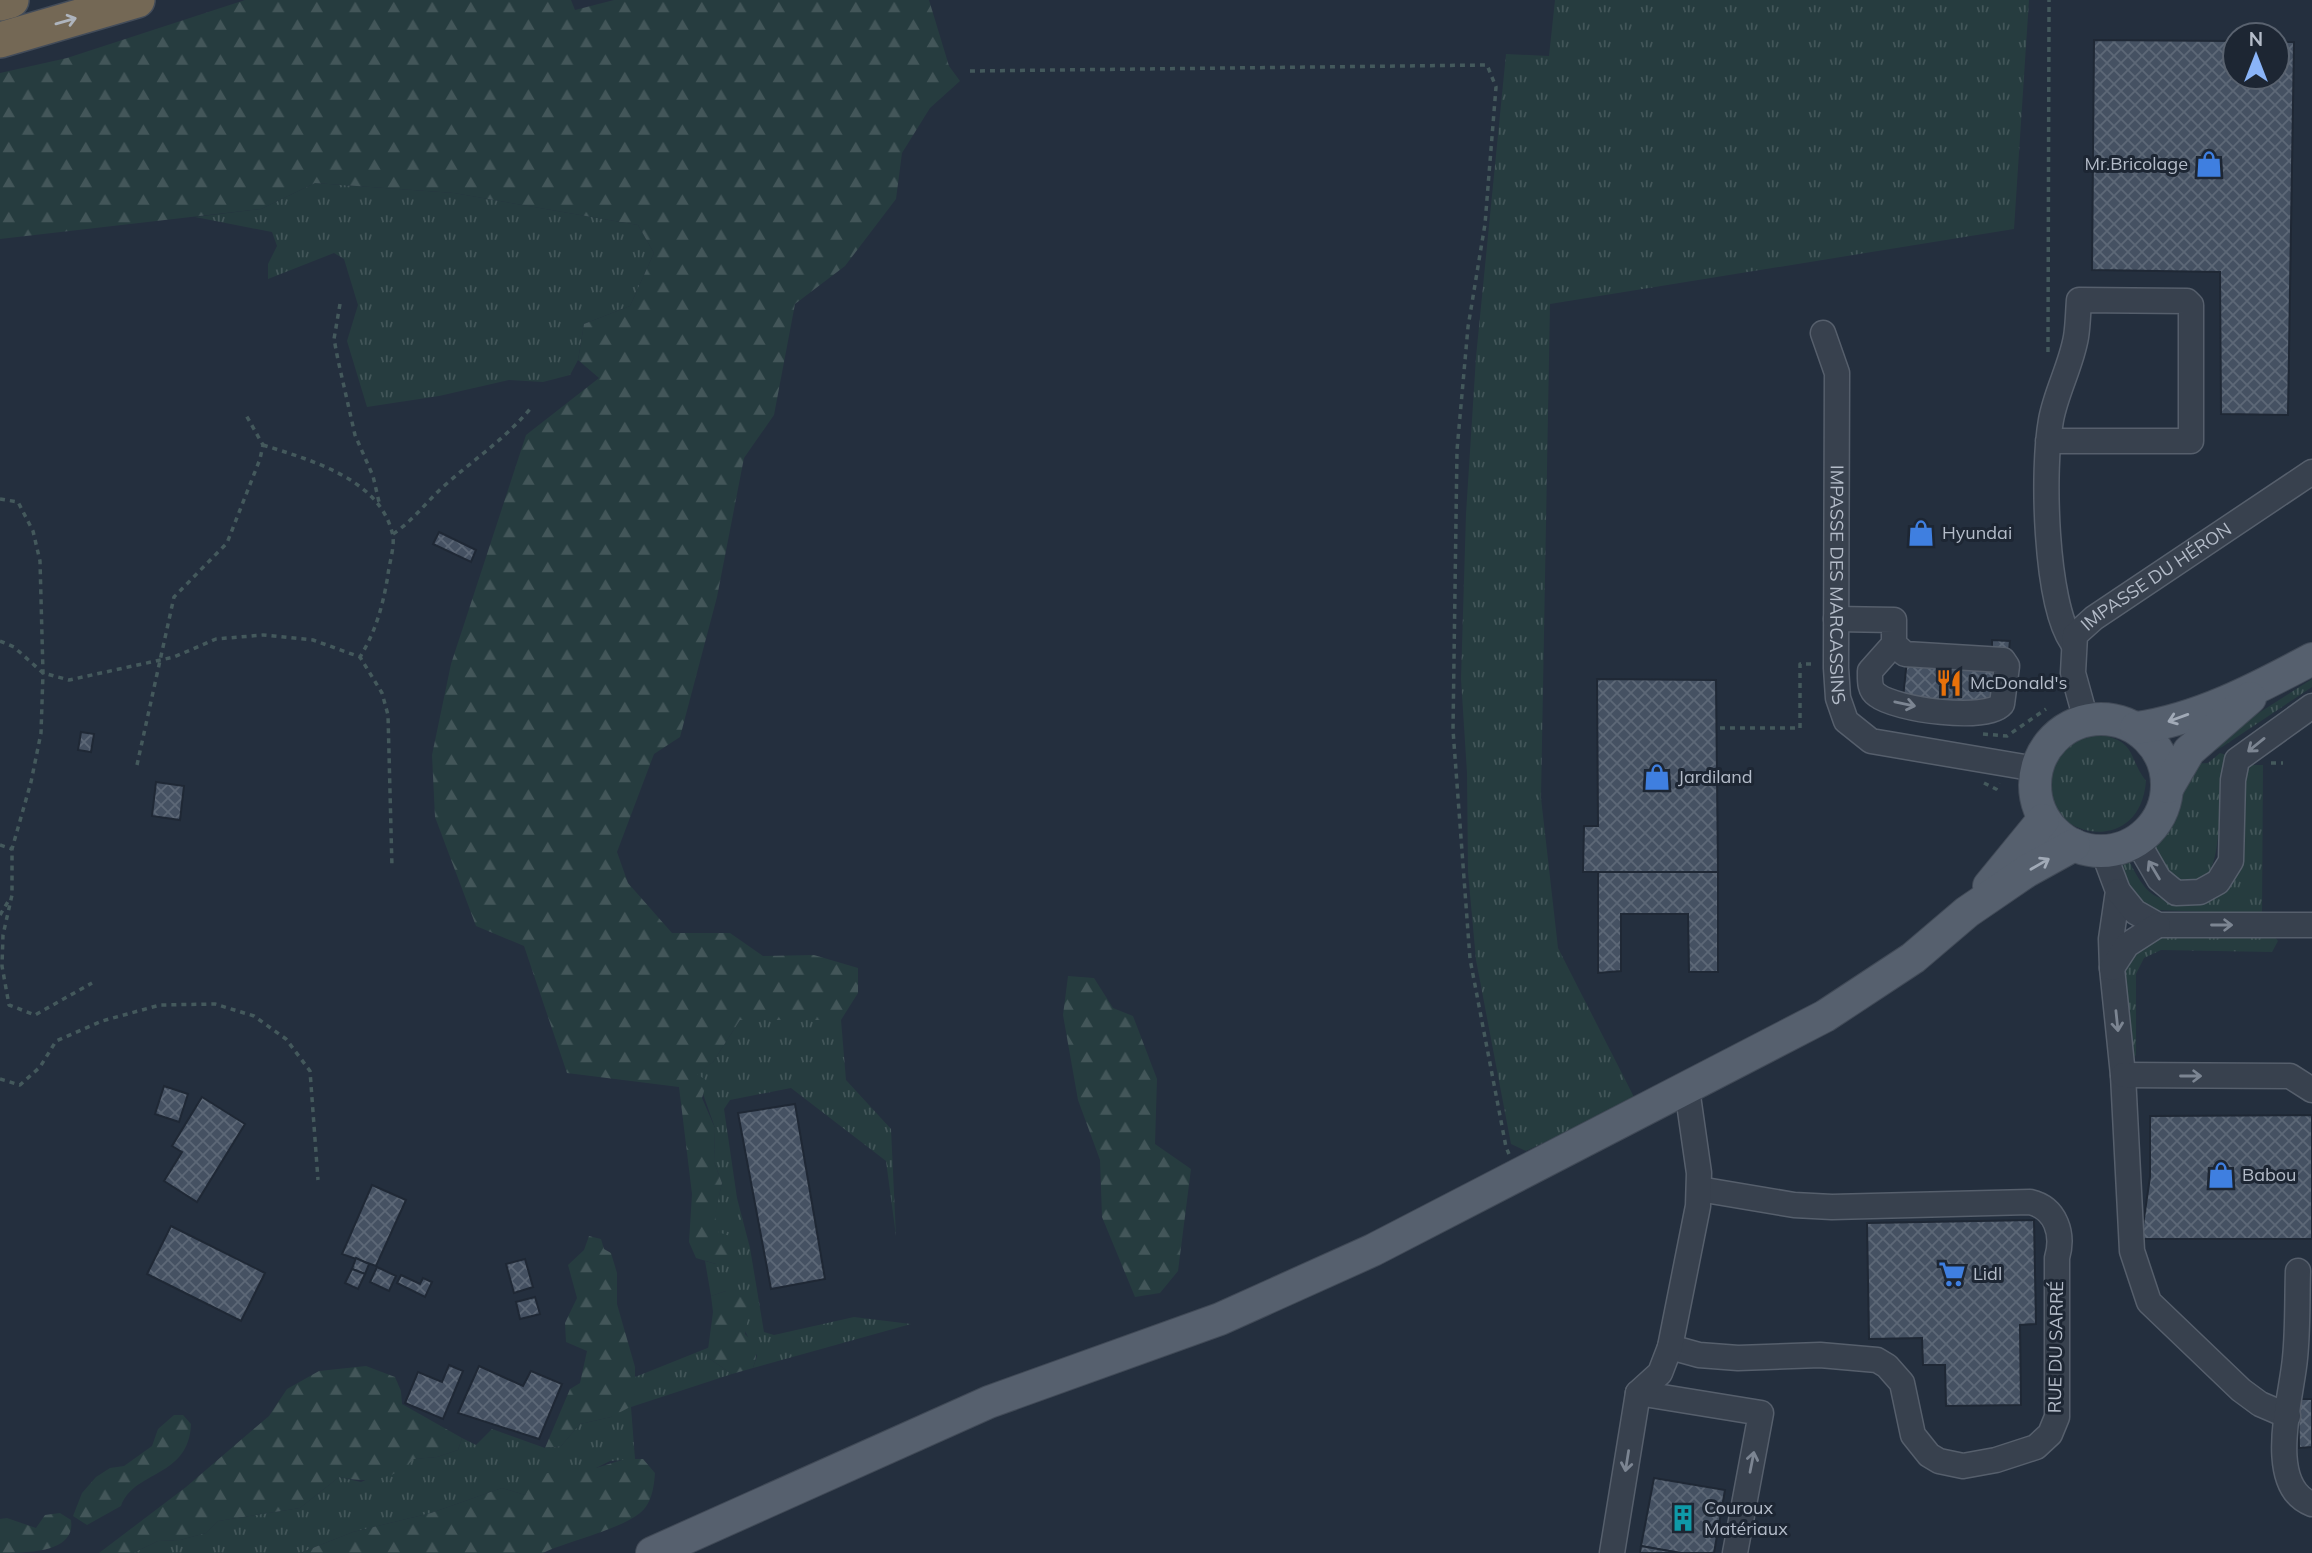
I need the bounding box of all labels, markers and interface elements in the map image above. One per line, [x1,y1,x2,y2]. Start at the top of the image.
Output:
one-way arrow [54,13,76,26]
north arrow [2221,21,2291,91]
text: N [2249,27,2263,51]
shop icon: Mr.Bricolage [2194,149,2224,179]
place label: Mr.Bricolage [2085,152,2188,175]
street label: IMPASSE DES MARCASSINS [1825,465,1851,707]
street label: IMPASSE DU HÉRON [2076,517,2236,635]
shop icon: Hyundai [1906,518,1936,548]
place label: Hyundai [1942,521,2012,544]
restaurant icon: McDonald's [1934,668,1964,698]
place label: McDonald's [1970,671,2067,694]
one-way arrow [1893,698,1916,712]
one-way arrow [2167,713,2189,726]
one-way arrow [2247,737,2266,752]
shop icon: Jardiland [1642,762,1672,792]
place label: Jardiland [1678,765,1753,788]
one-way arrow [2030,857,2050,871]
one-way arrow [2146,860,2160,880]
one-way arrow [2210,918,2233,932]
one-way arrow [2111,1010,2124,1032]
one-way arrow [2179,1069,2202,1082]
shop icon: Babou [2206,1160,2236,1190]
place label: Babou [2242,1163,2297,1186]
supermarket icon: Lidl [1937,1259,1967,1289]
place label: Lidl [1973,1262,2002,1285]
street label: RUE DU SARRÉ [2043,1281,2068,1413]
one-way arrow [1620,1449,1633,1472]
one-way arrow [1746,1451,1759,1474]
place label: Couroux Matériaux [1704,1496,1788,1540]
building icon: Couroux Matériaux [1668,1503,1698,1533]

